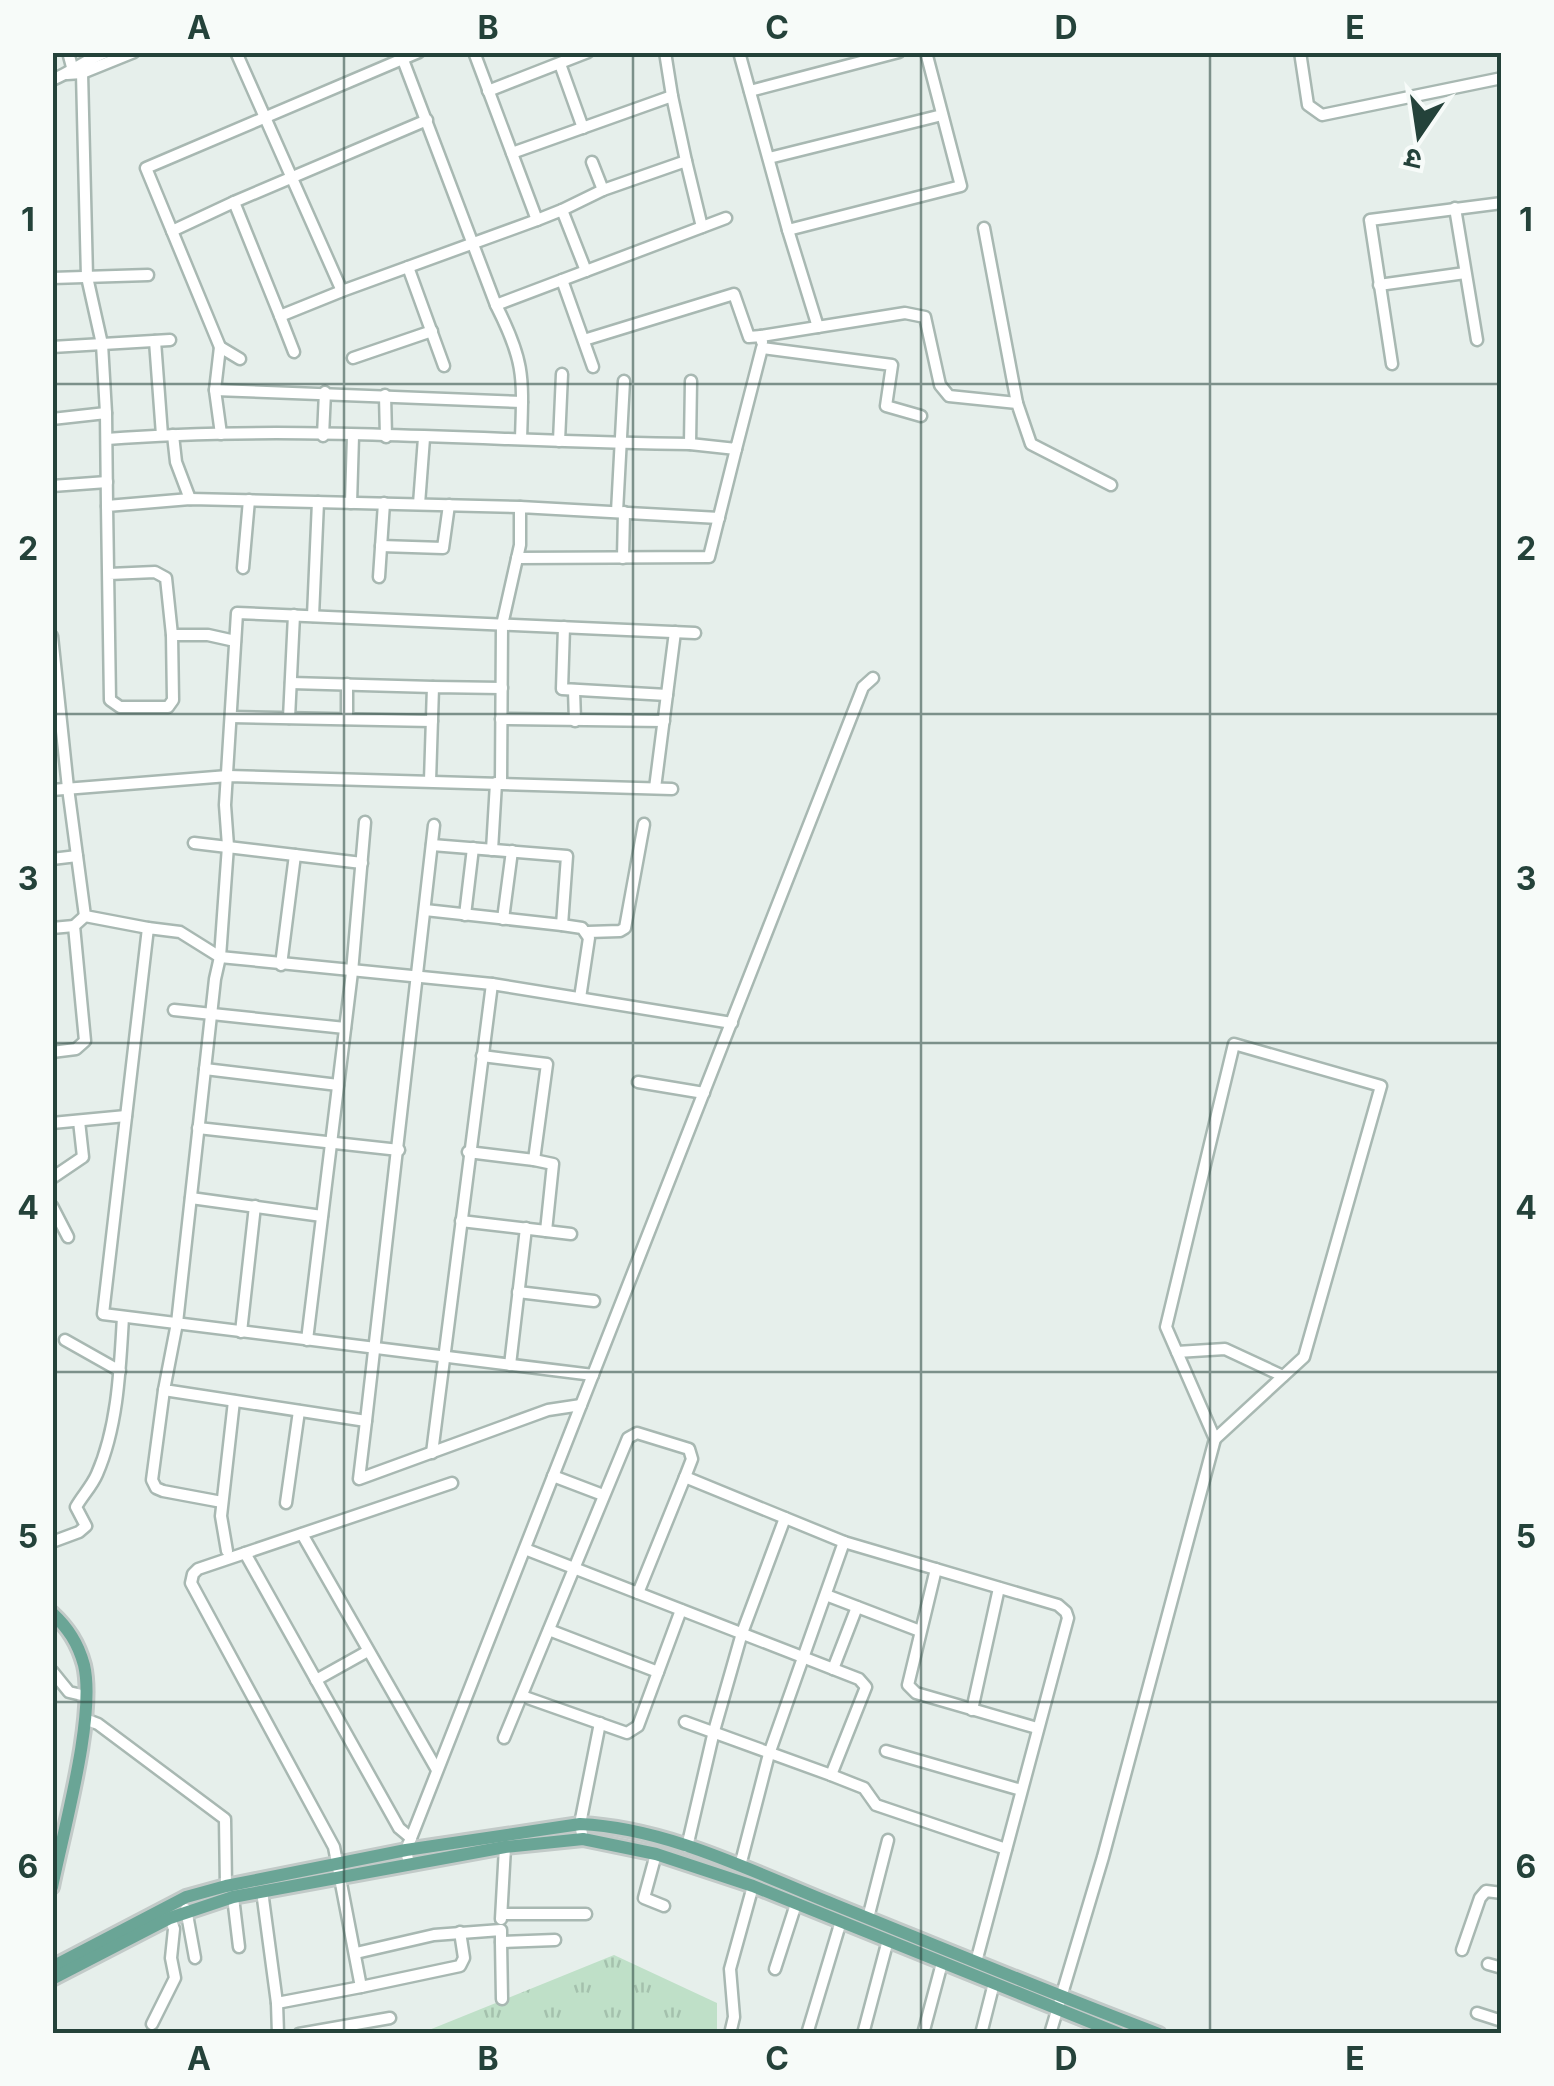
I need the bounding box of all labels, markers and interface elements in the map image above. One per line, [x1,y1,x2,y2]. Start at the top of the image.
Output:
text: A [187,8,211,47]
text: B [477,8,499,47]
text: C [765,8,789,47]
text: D [1054,8,1078,47]
text: E [1345,8,1365,47]
north arrow [1369,85,1469,185]
text: उ [1401,141,1425,178]
text: 1 [21,200,35,239]
text: 1 [1519,200,1533,239]
text: 2 [18,529,38,568]
text: 2 [1516,529,1536,568]
text: 3 [18,859,38,898]
text: 3 [1516,859,1536,898]
text: 4 [17,1188,39,1227]
text: 4 [1515,1188,1537,1227]
text: 5 [18,1517,38,1556]
text: 5 [1516,1517,1536,1556]
text: 6 [18,1847,38,1886]
text: 6 [1516,1847,1536,1886]
text: A [187,2039,211,2078]
text: B [477,2039,499,2078]
text: C [765,2039,789,2078]
text: D [1054,2039,1078,2078]
text: E [1345,2039,1365,2078]

